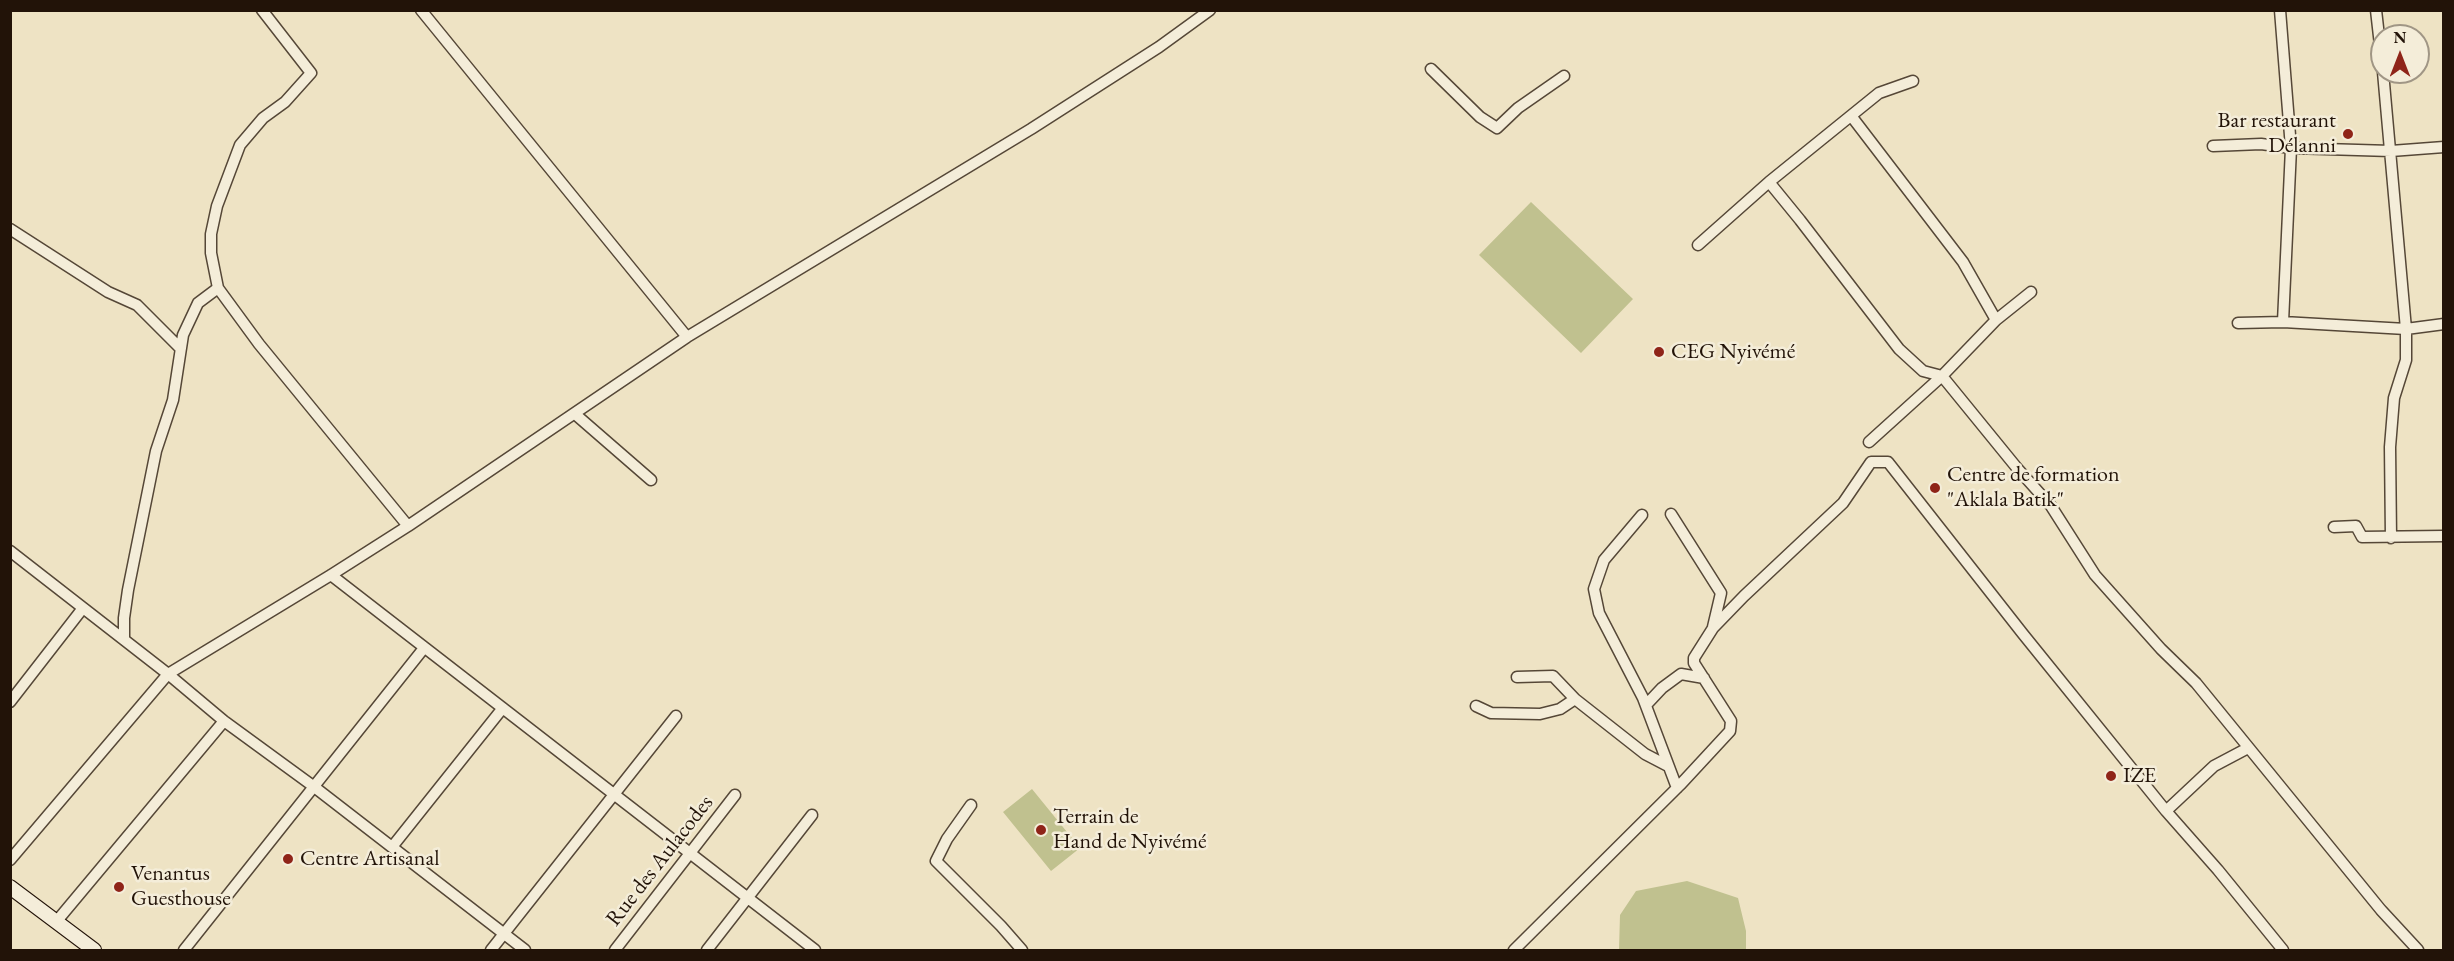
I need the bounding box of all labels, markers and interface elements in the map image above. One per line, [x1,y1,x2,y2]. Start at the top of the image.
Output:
north arrow [2370,24,2430,84]
text: N [2394,27,2406,48]
place label: Bar restaurant Délanni [2218,108,2336,160]
marker: Bar restaurant Délanni [2341,127,2355,141]
place label: CEG Nyivémé [1671,339,1795,365]
marker: CEG Nyivémé [1652,345,1666,359]
place label: Centre de formation "Aklala Batik" [1947,462,2120,514]
marker: Centre de formation "Aklala Batik" [1928,481,1942,495]
place label: IZE [2123,763,2156,789]
marker: IZE [2104,769,2118,783]
street label: Rue des Aulacodes [601,790,719,932]
place label: Terrain de Hand de Nyivémé [1053,804,1207,855]
marker: Terrain de Hand de Nyivémé [1034,823,1048,837]
place label: Centre Artisanal [300,846,439,872]
marker: Centre Artisanal [281,852,295,866]
place label: Venantus Guesthouse [131,861,231,912]
marker: Venantus Guesthouse [112,880,126,894]

